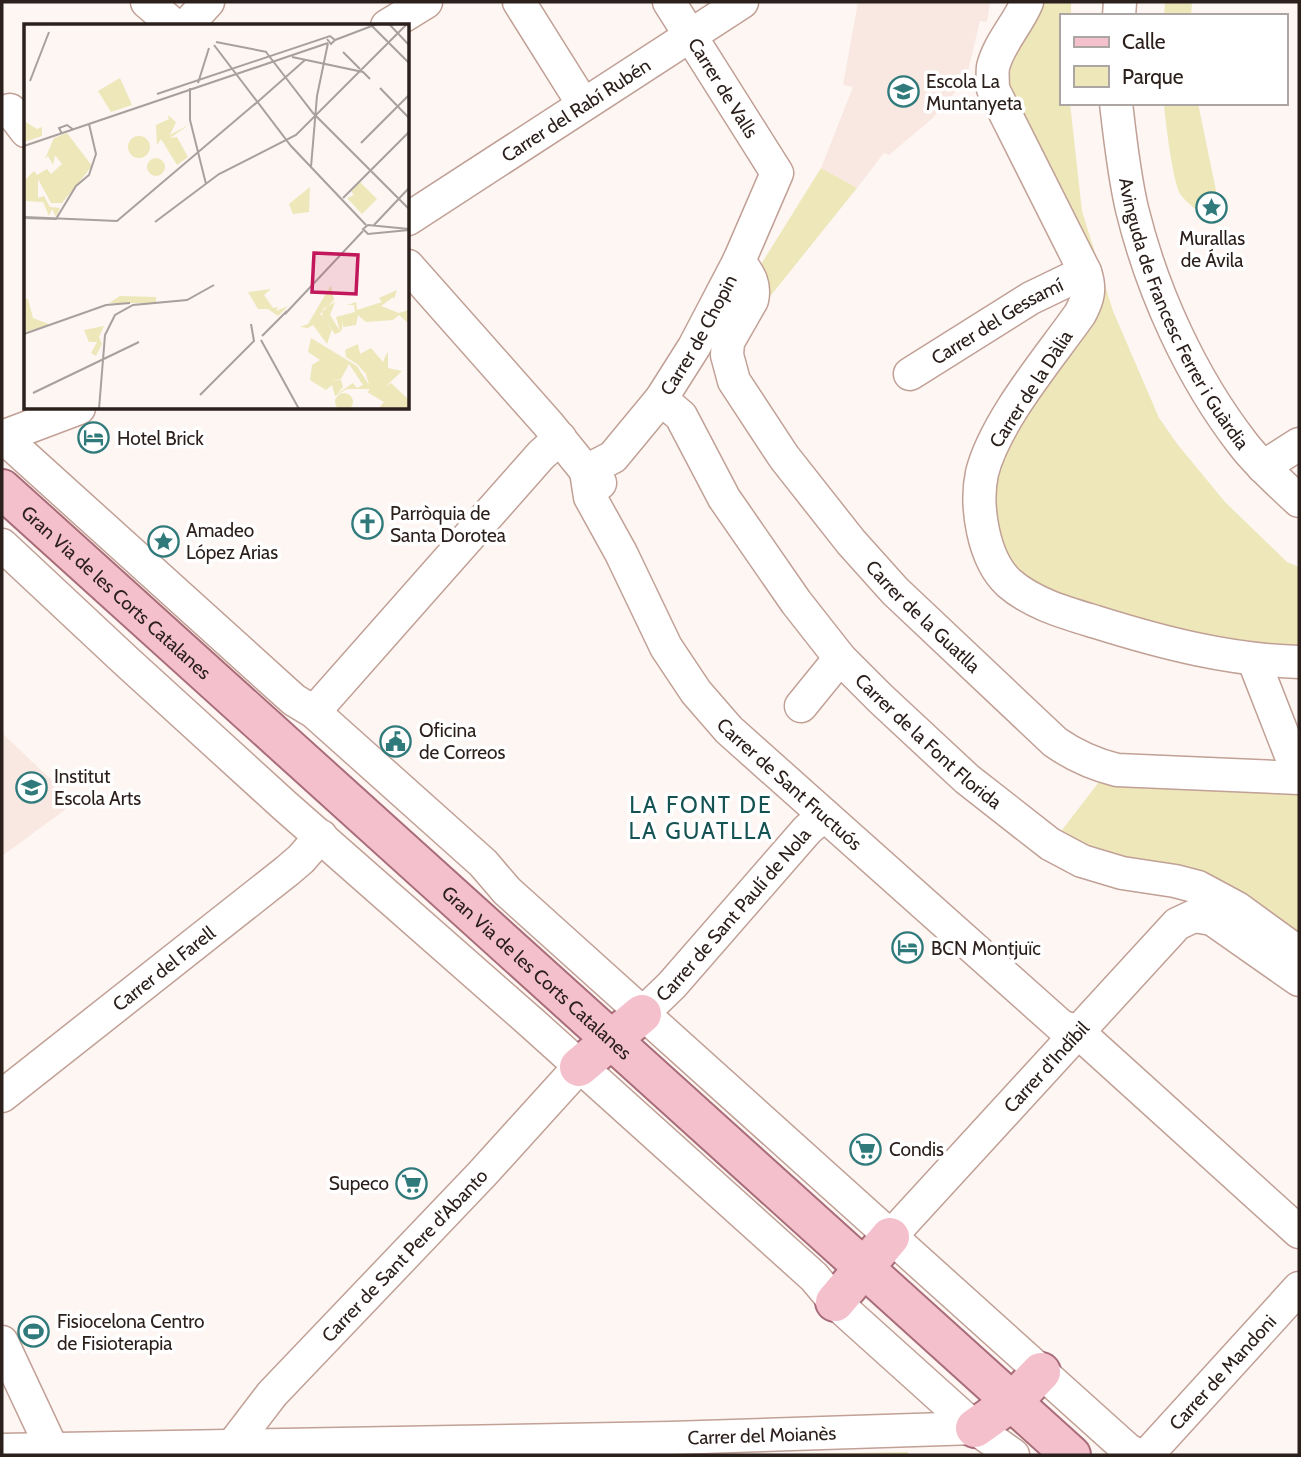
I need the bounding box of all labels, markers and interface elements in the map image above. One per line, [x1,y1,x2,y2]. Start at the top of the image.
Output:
legend [1060,14,1287,105]
inset map [24,24,410,410]
text: Calle [1122,29,1166,54]
street label: Carrer de Valls [683,34,763,143]
street label: Carrer del Rabí Rubén [497,53,655,167]
text: Parque [1122,64,1184,89]
place label: Escola La Muntanyeta [926,70,1022,115]
school or university icon: Escola La Muntanyeta [886,75,920,109]
street label: Avinguda de Francesc Ferrer i Guàrdia [1114,176,1254,454]
place icon: Murallas de Ávila [1195,190,1229,224]
place label: Murallas de Ávila [1179,227,1245,272]
street label: Carrer de Chopin [655,271,741,399]
street label: Carrer del Gessamí [927,273,1067,369]
street label: Carrer de la Dàlia [984,326,1078,452]
hotel icon: Hotel Brick [77,421,111,455]
place label: Hotel Brick [117,427,204,450]
street label: Gran Via de les Corts Catalanes [17,501,216,684]
place label: Parròquia de Santa Dorotea [390,502,506,547]
church icon: Parròquia de Santa Dorotea [350,507,384,541]
place label: Amadeo López Arias [186,519,278,564]
place icon: Amadeo López Arias [146,524,180,558]
street label: Carrer de la Guatlla [861,555,985,677]
street label: Carrer de la Font Florida [850,668,1007,813]
street label: Carrer de Sant Fructuós [712,713,867,855]
place label: Oficina de Correos [419,719,505,764]
public building icon: Oficina de Correos [379,724,413,758]
place label: Institut Escola Arts [54,765,141,810]
school or university icon: Institut Escola Arts [14,770,48,804]
district label: LA FONT DE LA GUATLLA [628,791,774,845]
street label: Carrer de Sant Paulí de Nola [651,823,815,1006]
street label: Gran Via de les Corts Catalanes [437,881,637,1064]
street label: Carrer del Farell [108,921,220,1016]
hotel icon: BCN Montjuïc [891,931,925,965]
place label: BCN Montjuïc [931,937,1041,960]
street label: Carrer d'Indíbil [999,1016,1094,1117]
supermarket icon: Condis [849,1132,883,1166]
place label: Condis [889,1138,944,1161]
street label: Carrer de Sant Pere d'Abanto [317,1164,492,1347]
supermarket icon: Supeco [395,1166,429,1200]
place label: Supeco [329,1172,389,1195]
place label: Fisiocelona Centro de Fisioterapia [57,1310,205,1355]
street label: Carrer de Mandoni [1164,1310,1281,1435]
sports icon: Fisiocelona Centro de Fisioterapia [17,1315,51,1349]
street label: Carrer del Moianès [687,1421,837,1449]

